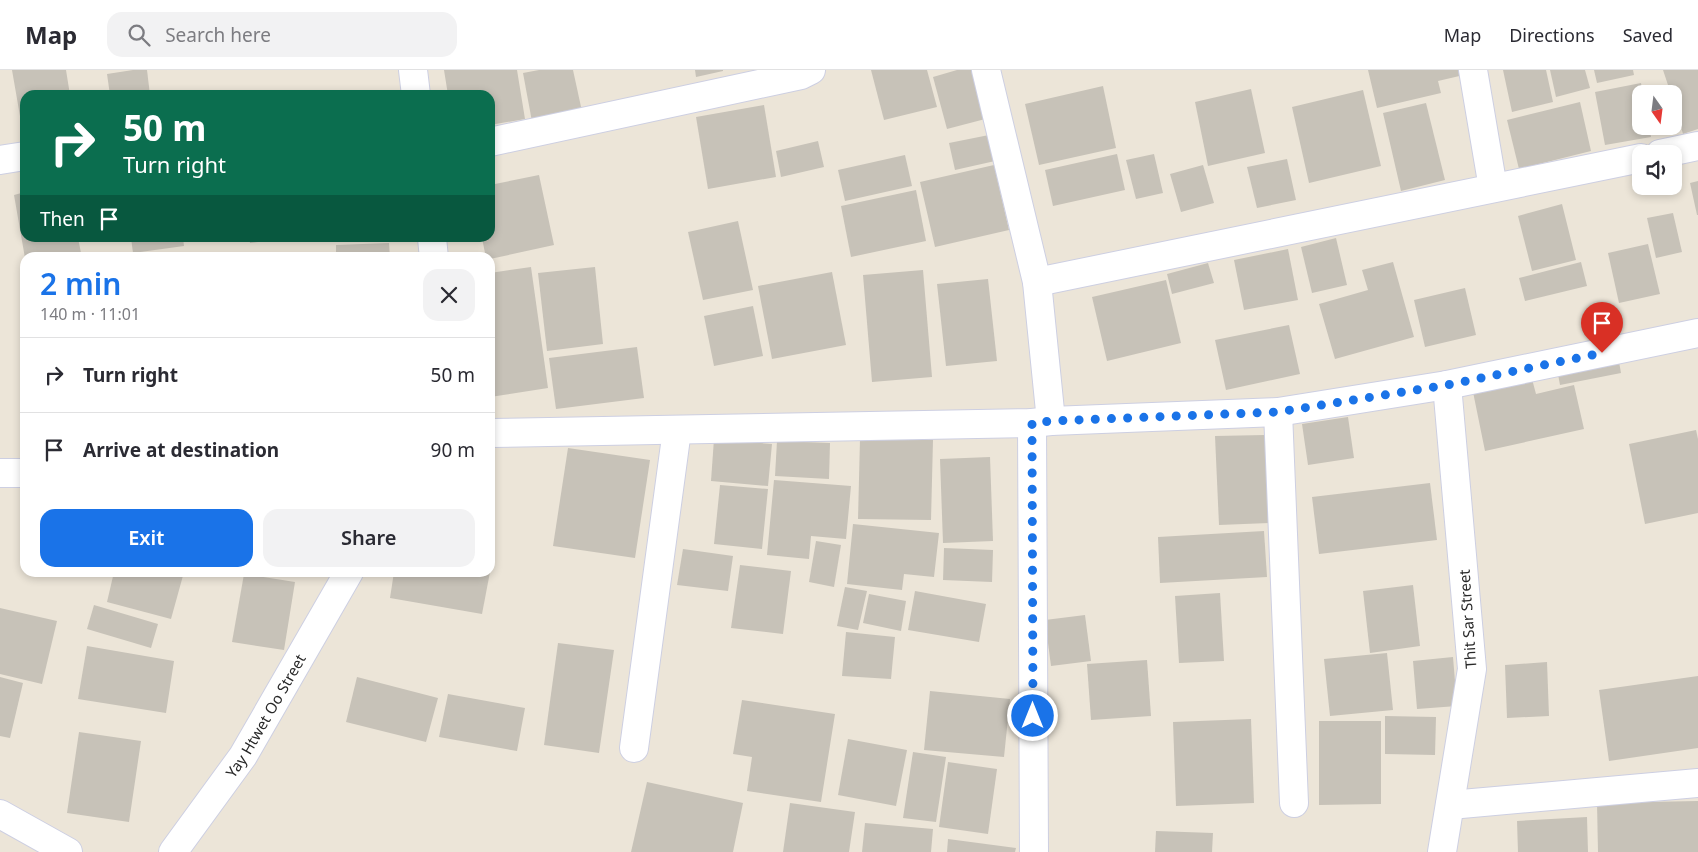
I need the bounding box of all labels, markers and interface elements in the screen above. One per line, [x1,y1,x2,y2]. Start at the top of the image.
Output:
search box [107,12,457,57]
text: Map [25,18,77,51]
icon: search [125,21,153,49]
text: Search here [165,22,271,48]
text: Map [1444,23,1481,47]
text: Directions [1509,23,1595,47]
text: Saved [1623,23,1673,47]
north arrow [1632,85,1682,135]
map controls [1632,85,1682,195]
text: 50 m [123,104,206,151]
icon: right [40,110,105,175]
button: sound [1632,145,1682,195]
text: Turn right [123,149,226,179]
icon: arrive [95,205,123,233]
text: Then [40,206,85,232]
text: 2 min [40,263,121,304]
button: close [423,269,475,321]
pin [1581,302,1623,353]
text: 140 m · 11:01 [40,303,140,325]
icon: arrive [1588,309,1616,337]
icon: right [40,361,68,389]
text: Turn right [83,362,178,388]
text: 50 m [431,362,475,388]
icon: arrive [40,436,68,464]
text: Arrive at destination [83,437,279,463]
text: 90 m [431,437,475,463]
button: Exit [40,509,253,567]
button: Share [263,509,475,567]
street label: Thit Sar Street [1454,568,1480,669]
street label: Yay Htwet Oo Street [221,650,310,781]
position arrow [1006,689,1058,741]

